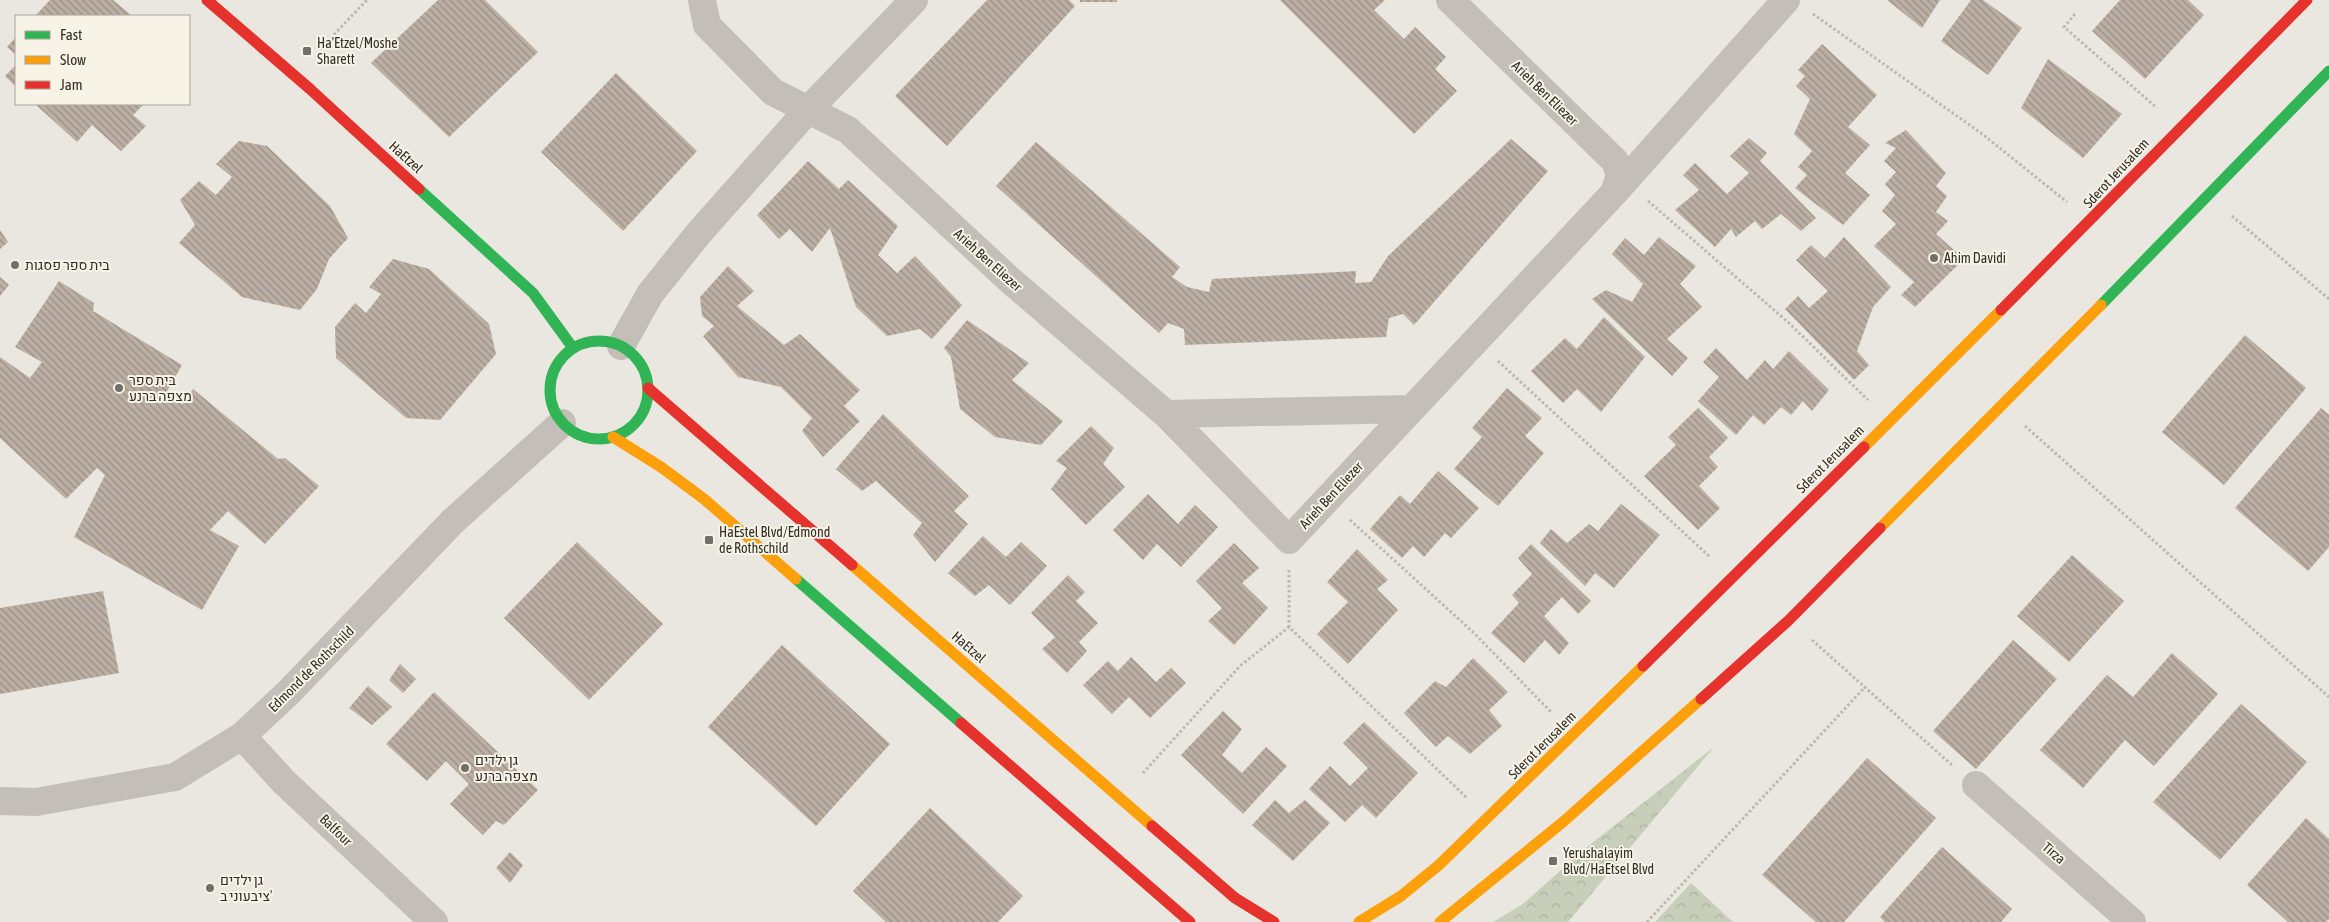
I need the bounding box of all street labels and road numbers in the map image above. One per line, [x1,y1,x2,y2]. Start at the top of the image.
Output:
street label: Arieh Ben Eliezer [1509,58,1582,129]
street label: Sderot Jerusalem [2080,135,2152,211]
street label: HaEtzel [386,138,426,176]
street label: Arieh Ben Eliezer [951,225,1026,295]
street label: Sderot Jerusalem [1793,422,1867,496]
street label: Arieh Ben Eliezer [1296,458,1367,532]
street label: Edmond de Rothschild [265,623,357,715]
street label: HaEtzel [949,628,989,666]
street label: Sderot Jerusalem [1505,708,1579,782]
street label: Balfour [317,811,356,850]
street label: Tirza [2039,839,2069,867]

